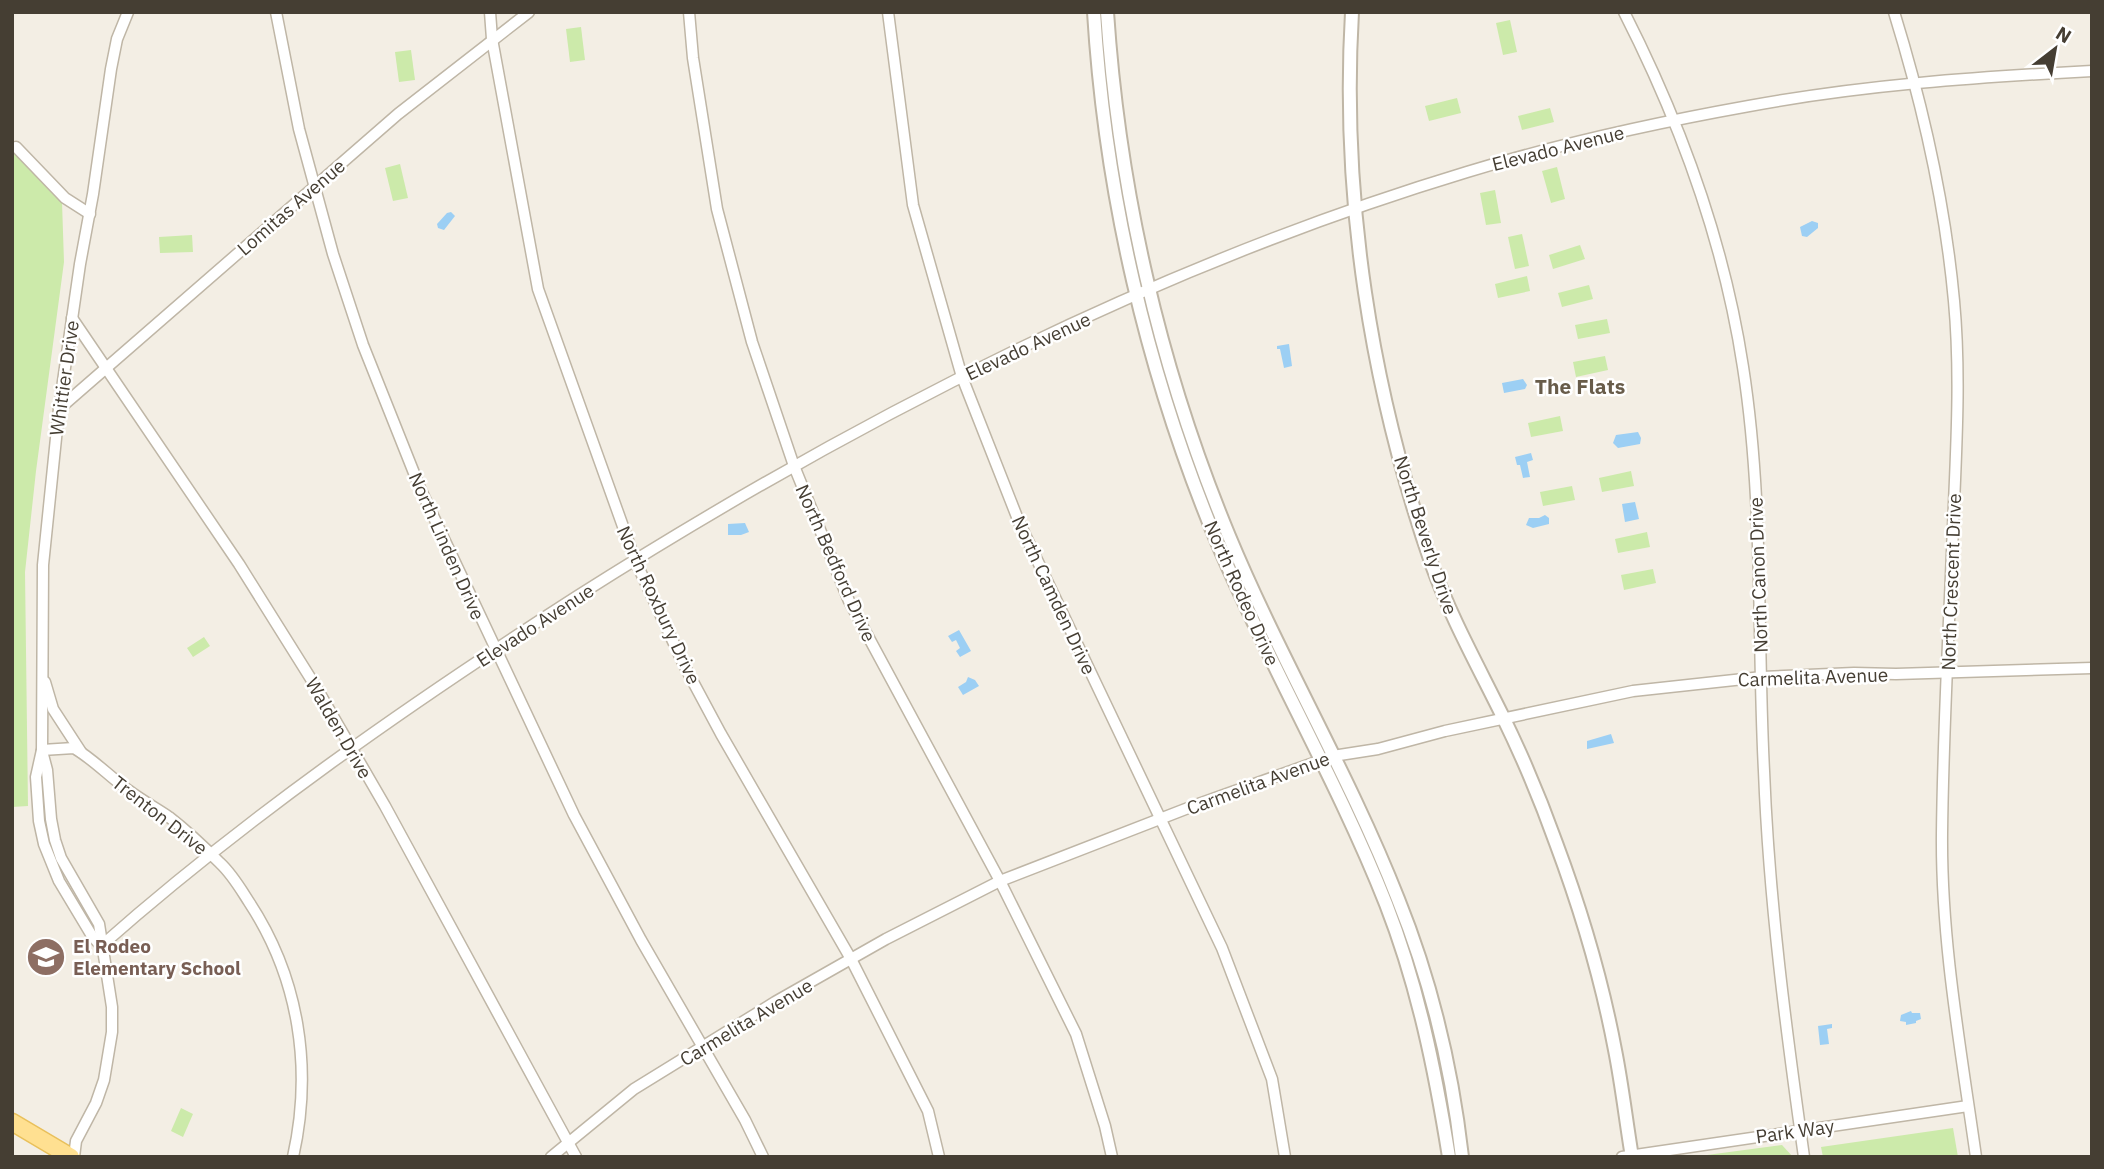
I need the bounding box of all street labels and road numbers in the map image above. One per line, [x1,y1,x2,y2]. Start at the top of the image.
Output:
street label: Elevado Avenue [1489,120,1627,176]
street label: Lomitas Avenue [232,154,350,260]
street label: Elevado Avenue [962,307,1094,385]
street label: Whittier Drive [44,319,84,437]
street label: North Beverly Drive [1389,453,1463,617]
street label: North Linden Drive [404,469,490,623]
street label: North Bedford Drive [790,480,882,646]
street label: North Crescent Drive [1936,493,1966,671]
street label: North Canon Drive [1743,497,1773,653]
street label: North Camden Drive [1007,512,1101,678]
street label: North Rodeo Drive [1199,517,1285,669]
street label: North Roxbury Drive [612,522,706,688]
street label: Elevado Avenue [472,578,598,672]
street label: Carmelita Avenue [1737,662,1889,692]
street label: Walden Drive [300,673,378,783]
street label: Carmelita Avenue [1183,746,1333,820]
street label: Trenton Drive [107,770,213,860]
street label: Carmelita Avenue [675,973,817,1071]
street label: Park Way [1754,1114,1836,1148]

